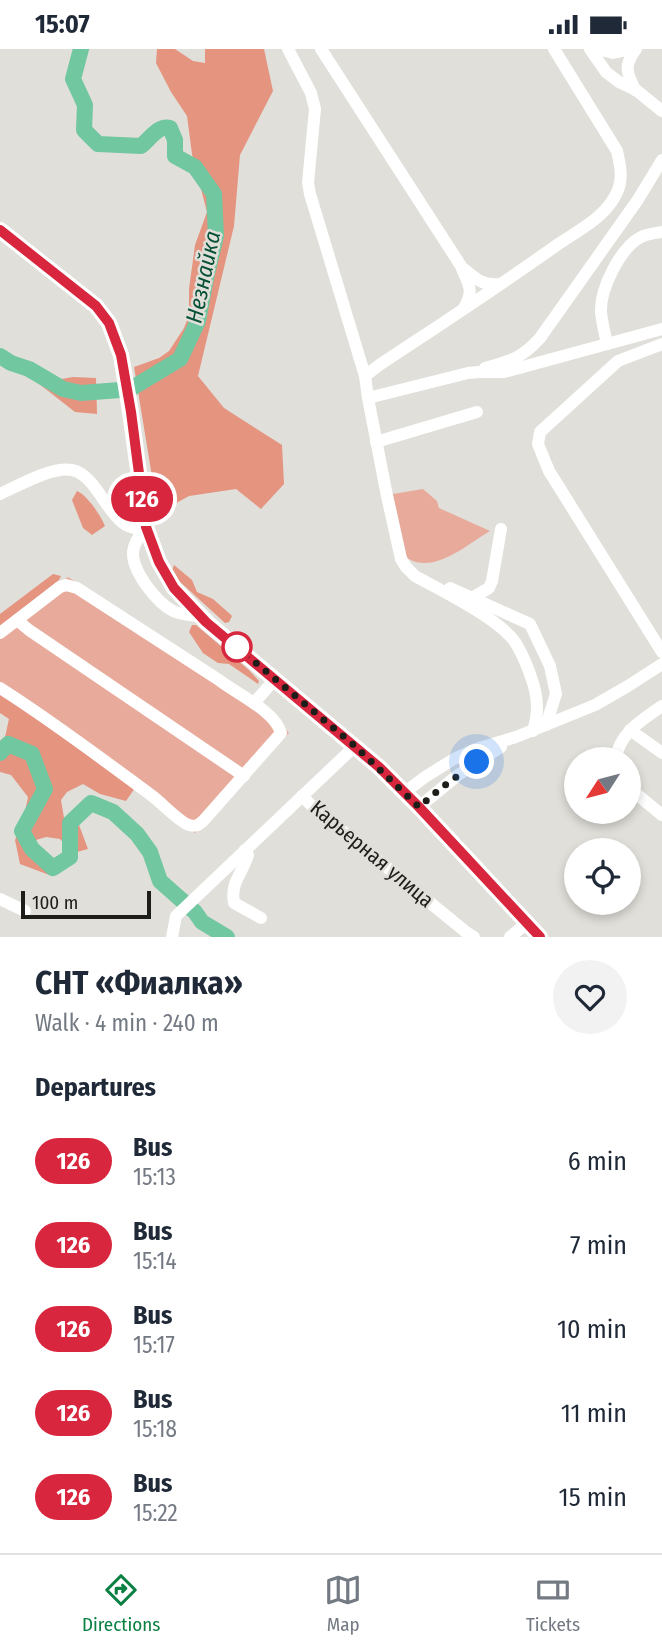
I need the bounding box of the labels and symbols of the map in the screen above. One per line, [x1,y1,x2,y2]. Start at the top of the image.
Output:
water label: Незнайка [180,228,226,326]
line badge: 126 [102,476,182,522]
unlabelled marker [222,632,252,662]
your location [459,744,494,779]
north arrow [564,747,640,824]
street label: Карьерная улица [305,795,439,913]
scale bar [21,888,150,920]

